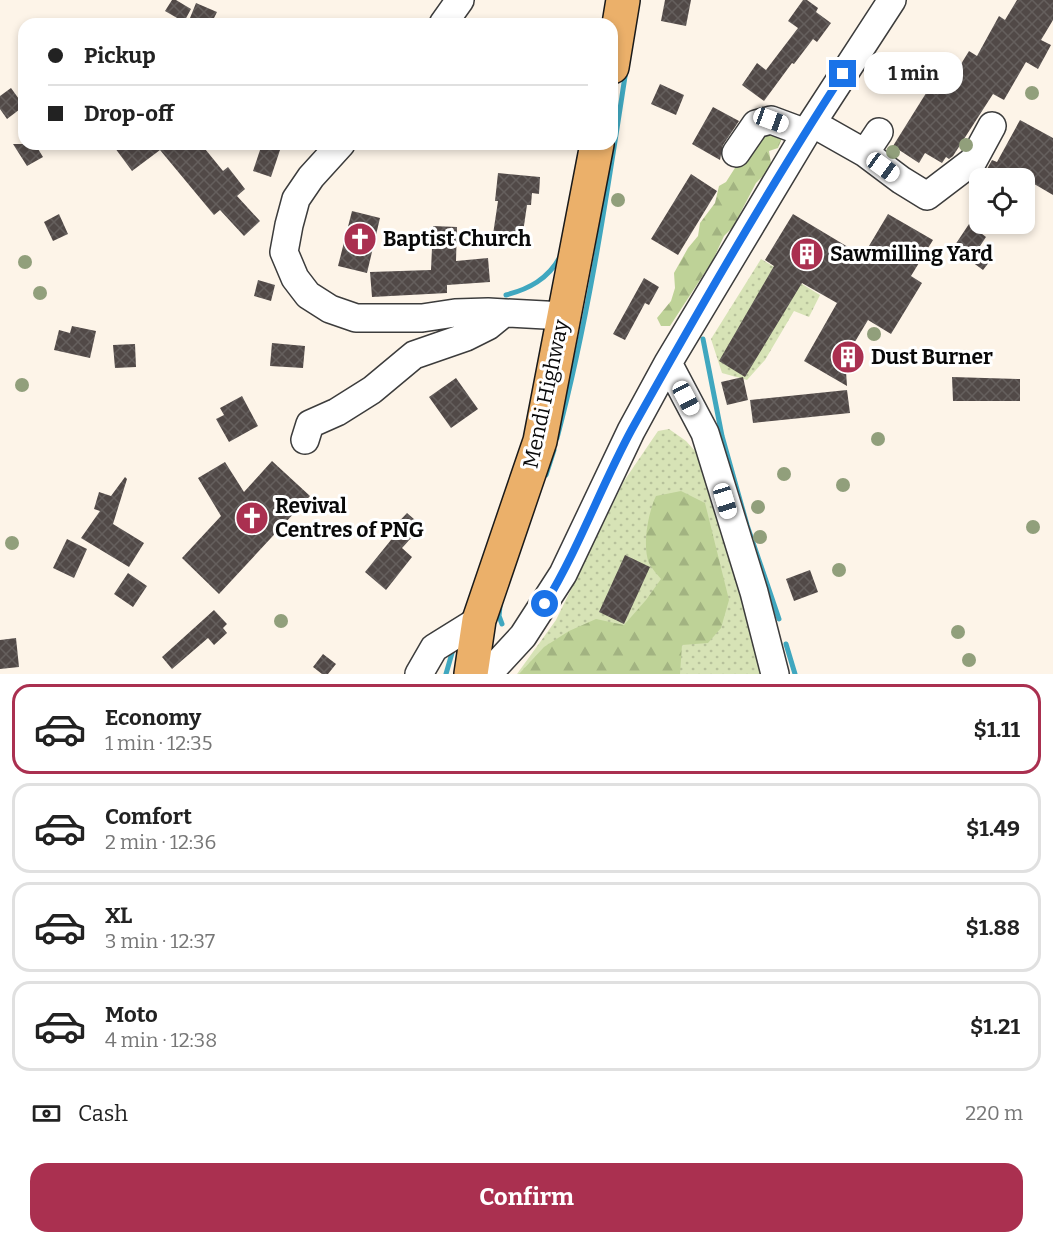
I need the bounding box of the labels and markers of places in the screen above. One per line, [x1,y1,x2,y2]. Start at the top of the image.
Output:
church icon: Baptist Church [342,221,378,257]
place label: Baptist Church [383,226,532,252]
building icon: Sawmilling Yard [789,236,825,272]
place label: Sawmilling Yard [830,241,993,267]
building icon: Dust Burner [830,339,866,375]
place label: Dust Burner [871,344,993,370]
place label: Revival Centres of PNG [275,493,424,543]
church icon: Revival Centres of PNG [234,500,270,536]

